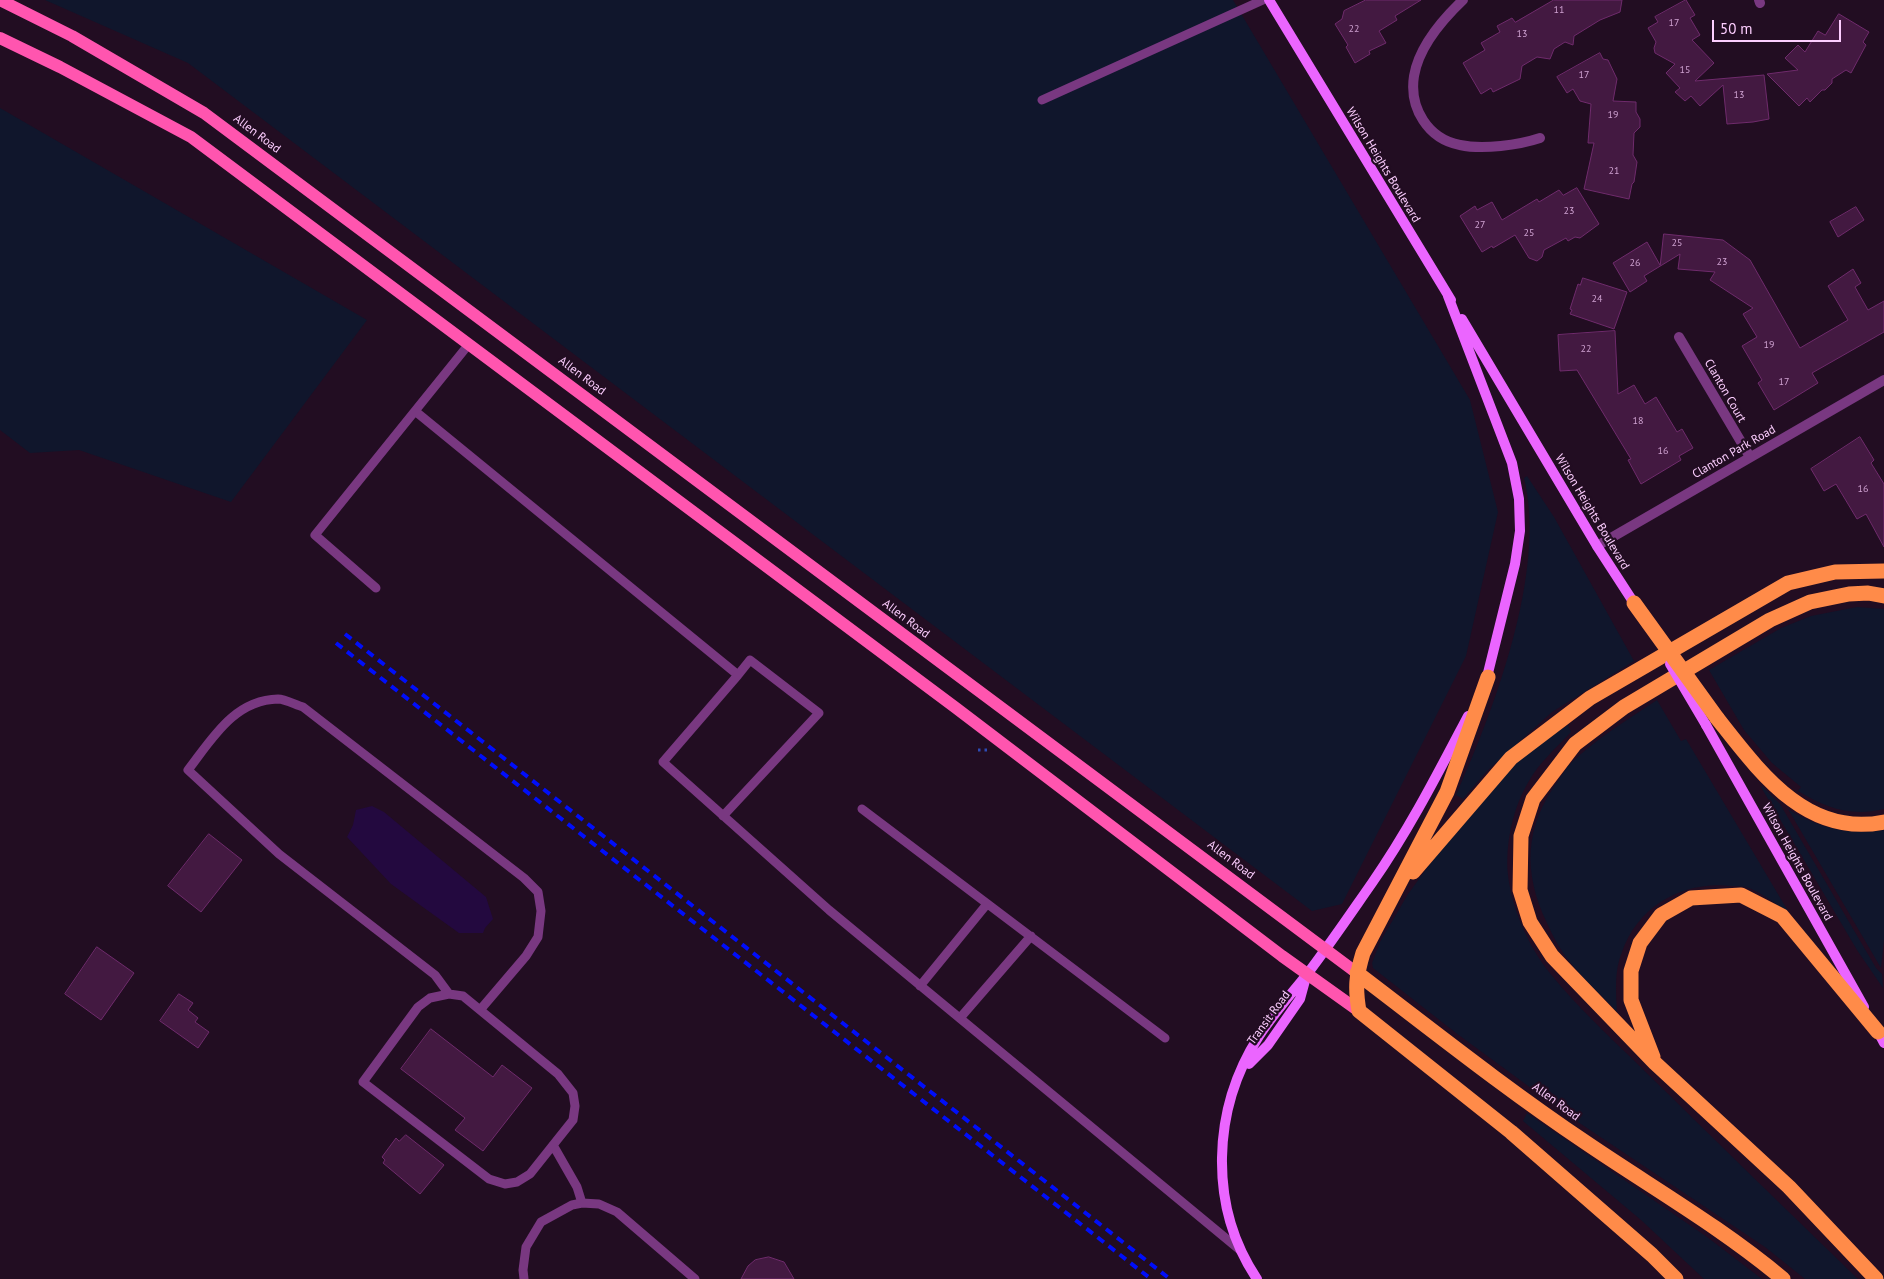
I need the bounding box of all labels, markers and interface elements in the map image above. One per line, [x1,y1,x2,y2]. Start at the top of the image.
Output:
house number: 11 [1554,4,1564,16]
scale bar [1714,10,1843,42]
house number: 17 [1669,17,1679,29]
text: 50 m [1720,19,1753,38]
house number: 22 [1349,23,1359,35]
house number: 13 [1517,28,1527,40]
house number: 15 [1680,64,1690,76]
house number: 17 [1579,69,1589,81]
house number: 13 [1734,89,1744,101]
street label: Wilson Heights Boulevard [1343,105,1423,225]
house number: 19 [1608,109,1618,121]
street label: Allen Road [231,112,283,156]
house number: 21 [1609,165,1619,177]
house number: 23 [1564,205,1574,217]
house number: 27 [1475,219,1485,231]
house number: 25 [1524,227,1534,239]
house number: 25 [1672,237,1682,249]
house number: 23 [1717,256,1727,268]
house number: 26 [1630,257,1640,269]
house number: 24 [1592,293,1602,305]
house number: 19 [1764,339,1774,351]
house number: 22 [1581,343,1591,355]
street label: Allen Road [556,354,608,398]
street label: Clanton Court [1701,357,1749,425]
house number: 17 [1779,376,1789,388]
house number: 18 [1633,415,1643,427]
street label: Clanton Park Road [1690,422,1778,482]
house number: 16 [1658,445,1668,457]
street label: Wilson Heights Boulevard [1552,452,1632,572]
house number: 16 [1858,483,1868,495]
street label: Allen Road [880,597,932,641]
street label: Wilson Heights Boulevard [1759,801,1835,923]
street label: Allen Road [1205,838,1257,882]
street label: Transit Road [1245,988,1293,1048]
street label: Allen Road [1529,1080,1583,1124]

